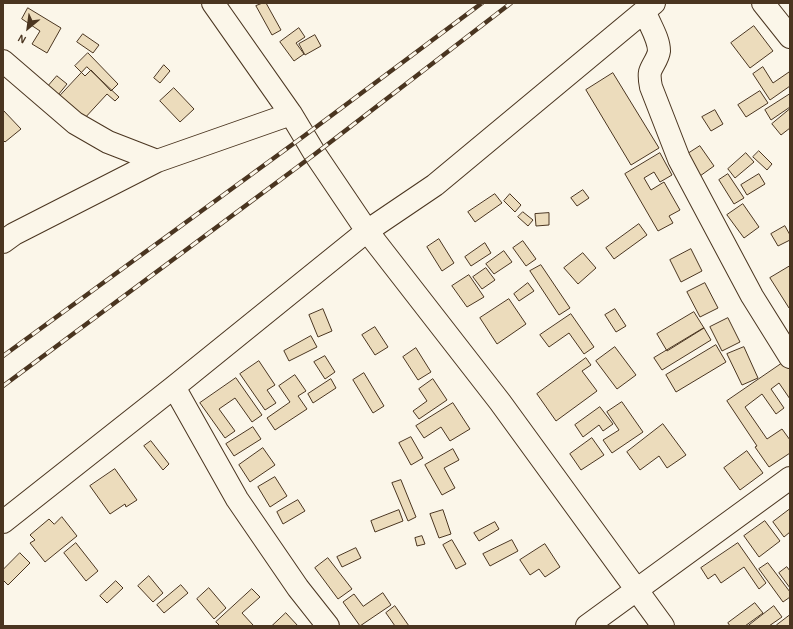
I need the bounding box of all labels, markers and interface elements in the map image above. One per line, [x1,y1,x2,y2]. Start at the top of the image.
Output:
north arrow [8,8,48,48]
text: N [16,32,28,46]

